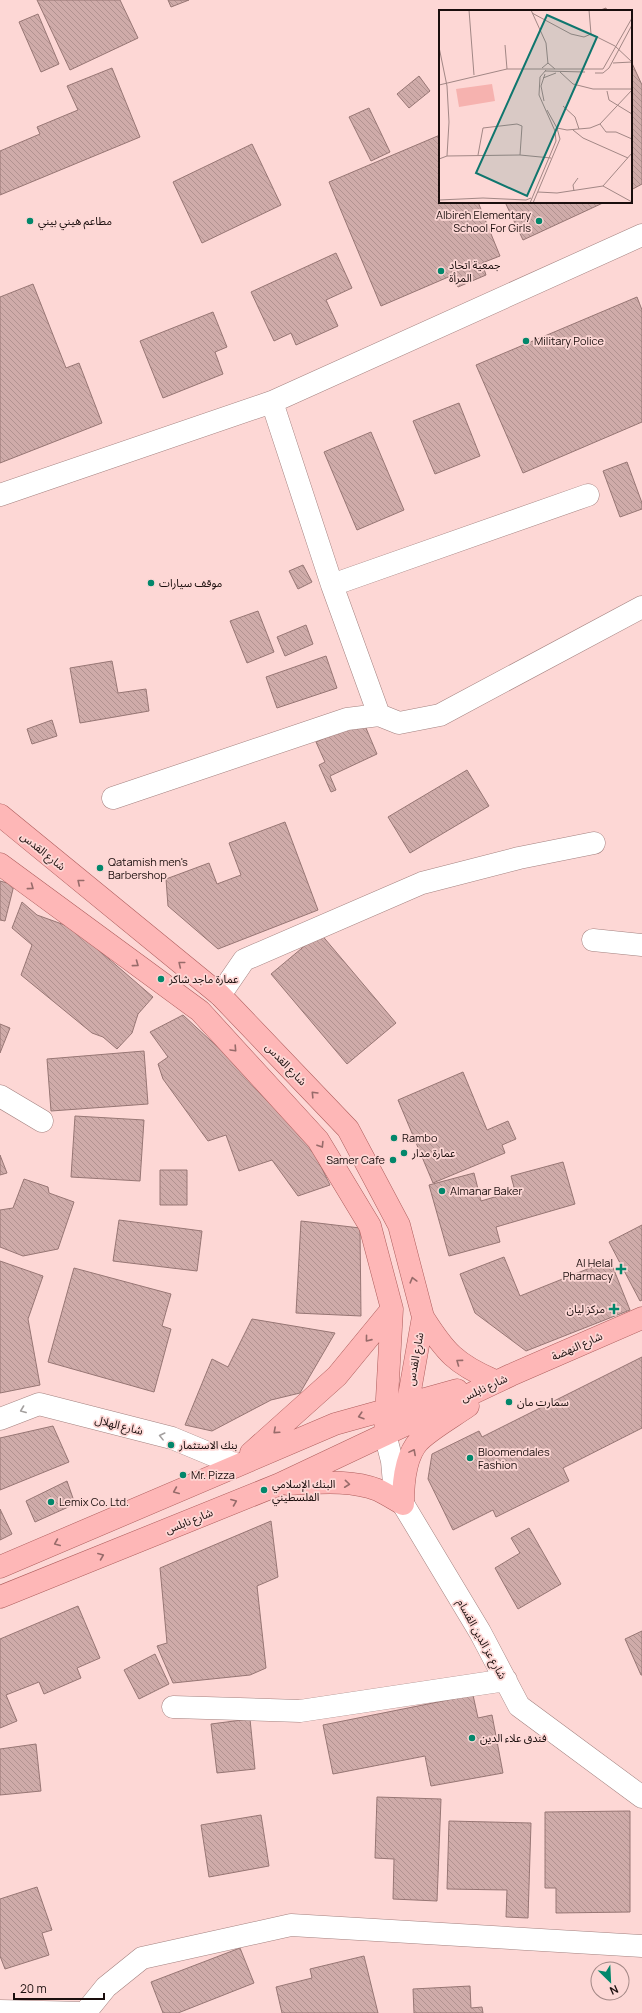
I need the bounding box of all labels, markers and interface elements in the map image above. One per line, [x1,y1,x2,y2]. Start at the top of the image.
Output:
inset map [439,10,632,203]
place label: Albireh Elementary School For Girls [436,207,531,235]
place label: مطاعم هيني بيني [38,213,112,231]
marker: مطاعم هيني بيني [25,216,35,226]
marker: Albireh Elementary School For Girls [534,216,544,226]
place label: جمعية اتحاد المرأة [449,257,501,285]
marker: جمعية اتحاد المرأة [436,266,446,276]
place label: Military Police [534,333,605,348]
marker: Military Police [521,336,531,346]
place label: موقف سيارات [159,575,223,590]
marker: موقف سيارات [146,578,156,588]
street label: شارع القدس [17,828,69,874]
place label: Qatamish men's Barbershop [108,854,188,882]
marker: Qatamish men's Barbershop [95,863,105,873]
one-way arrow [78,879,85,886]
one-way arrow [27,883,34,890]
one-way arrow [132,960,139,967]
one-way arrow [179,961,186,968]
place label: عمارة ماجد شاكر [168,971,239,986]
marker: عمارة ماجد شاكر [156,974,166,984]
street label: شارع القدس [262,1039,311,1089]
one-way arrow [230,1044,237,1052]
one-way arrow [311,1091,319,1099]
place label: Rambo [402,1130,438,1145]
marker: Rambo [389,1133,399,1143]
one-way arrow [316,1141,324,1148]
place label: عمارة مدار [411,1145,456,1160]
marker: عمارة مدار [399,1148,409,1158]
place label: Samer Cafe [326,1152,386,1167]
marker: Samer Cafe [388,1155,398,1165]
place label: Almanar Baker [450,1183,522,1198]
marker: Almanar Baker [437,1186,447,1196]
place label: Al Helal Pharmacy [563,1255,613,1283]
marker: Al Helal Pharmacy [616,1264,626,1274]
one-way arrow [409,1276,418,1283]
place label: مركز ليان [567,1301,605,1316]
marker: مركز ليان [608,1303,620,1315]
street label: شارع النهضة [549,1328,605,1364]
street label: شارع القدس [402,1331,428,1387]
one-way arrow [365,1335,372,1342]
one-way arrow [456,1359,463,1367]
street label: شارع نابلس [458,1370,510,1406]
place label: سمارت مان [517,1394,569,1409]
marker: سمارت مان [504,1397,514,1407]
one-way arrow [20,1406,27,1414]
street label: شارع الهلال [93,1411,145,1439]
one-way arrow [358,1411,365,1420]
one-way arrow [273,1426,281,1434]
one-way arrow [159,1432,165,1440]
place label: بنك الاستثمار [178,1437,238,1452]
marker: بنك الاستثمار [166,1440,176,1450]
place label: Bloomendales Fashion [478,1444,550,1472]
one-way arrow [408,1449,416,1457]
marker: Bloomendales Fashion [465,1453,475,1463]
place label: Mr. Pizza [191,1467,235,1482]
marker: Mr. Pizza [178,1470,188,1480]
place label: البنك الإسلامي الفلسطيني [272,1476,335,1507]
one-way arrow [344,1479,350,1488]
marker: البنك الإسلامي الفلسطيني [259,1485,269,1495]
one-way arrow [173,1487,180,1495]
place label: Lemix Co. Ltd. [59,1494,129,1509]
marker: Lemix Co. Ltd. [46,1497,56,1507]
one-way arrow [231,1499,238,1507]
street label: شارع نابلس [163,1504,216,1538]
one-way arrow [53,1538,60,1546]
one-way arrow [97,1553,104,1561]
street label: شارع عز الدين القسام [453,1596,511,1682]
place label: فندق علاء الدين [480,1730,547,1745]
marker: فندق علاء الدين [467,1733,477,1743]
north arrow [590,1961,630,2001]
scale bar [14,1975,104,2001]
text: 20 m [20,1980,47,1997]
text: N [608,1982,621,1999]

